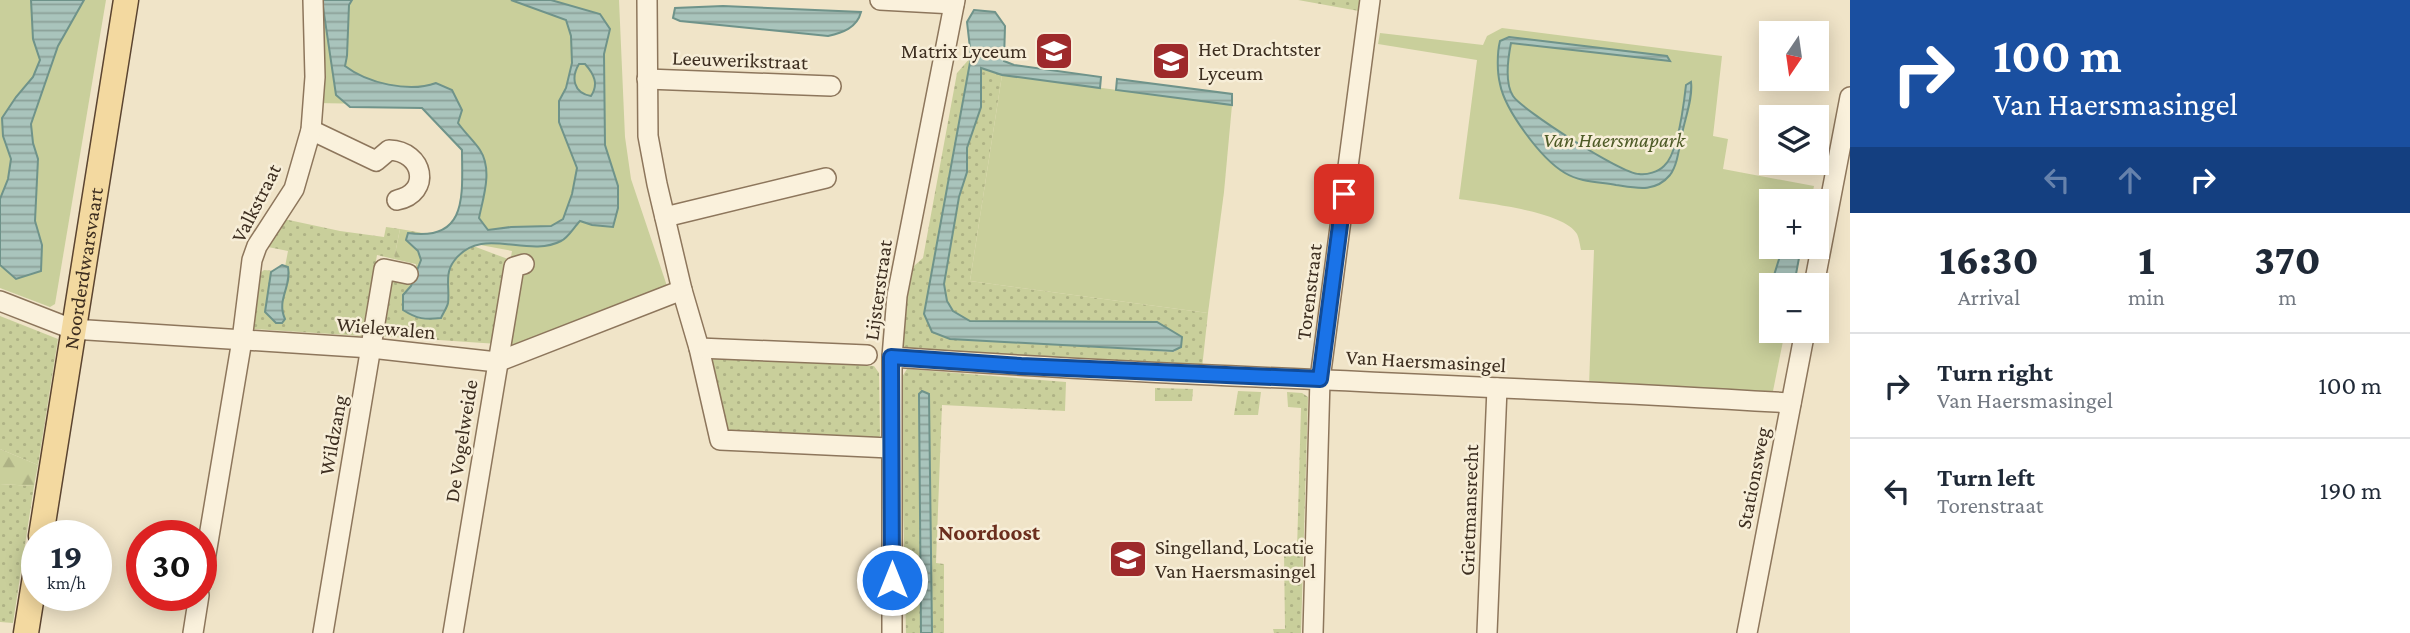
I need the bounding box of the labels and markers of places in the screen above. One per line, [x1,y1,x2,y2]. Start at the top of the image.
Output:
school or university icon: Matrix Lyceum [1033,30,1075,72]
place label: Het Drachtster Lyceum [1198,37,1322,85]
place label: Matrix Lyceum [901,39,1027,63]
school or university icon: Het Drachtster Lyceum [1150,40,1192,82]
pin [1314,164,1374,224]
place label: Singelland, Locatie Van Haersmasingel [1155,535,1316,583]
school or university icon: Singelland, Locatie Van Haersmasingel [1107,538,1149,580]

